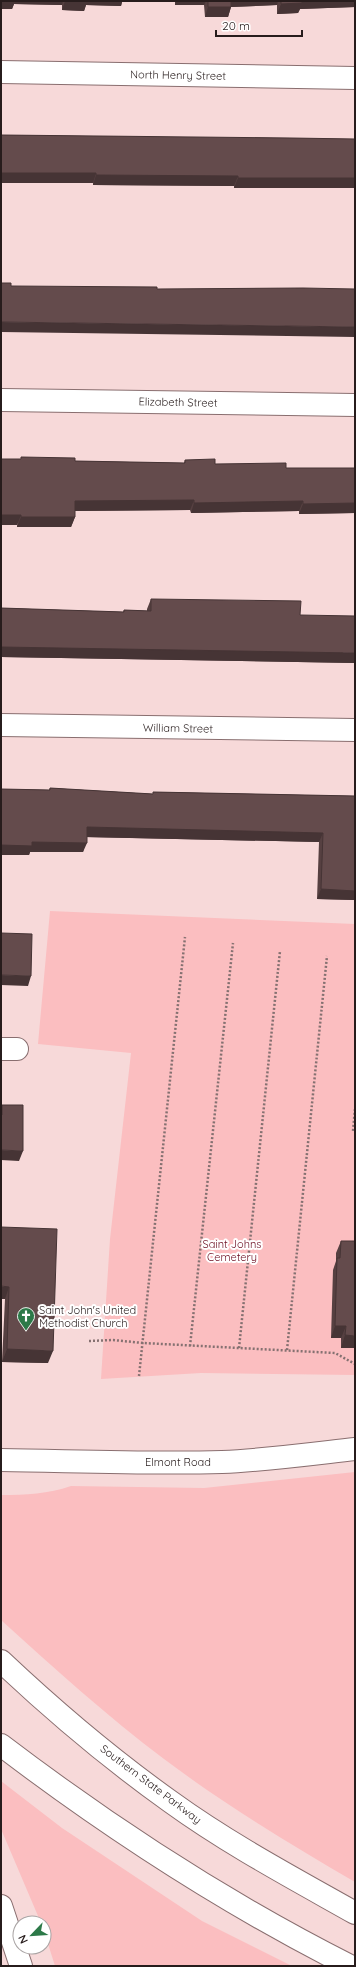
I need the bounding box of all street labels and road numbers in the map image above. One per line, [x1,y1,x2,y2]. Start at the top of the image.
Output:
street label: North Henry Street [130,67,226,83]
street label: Elizabeth Street [138,394,218,410]
street label: William Street [143,720,213,736]
street label: Elmont Road [145,1455,211,1469]
street label: Southern State Parkway [98,1741,204,1827]

